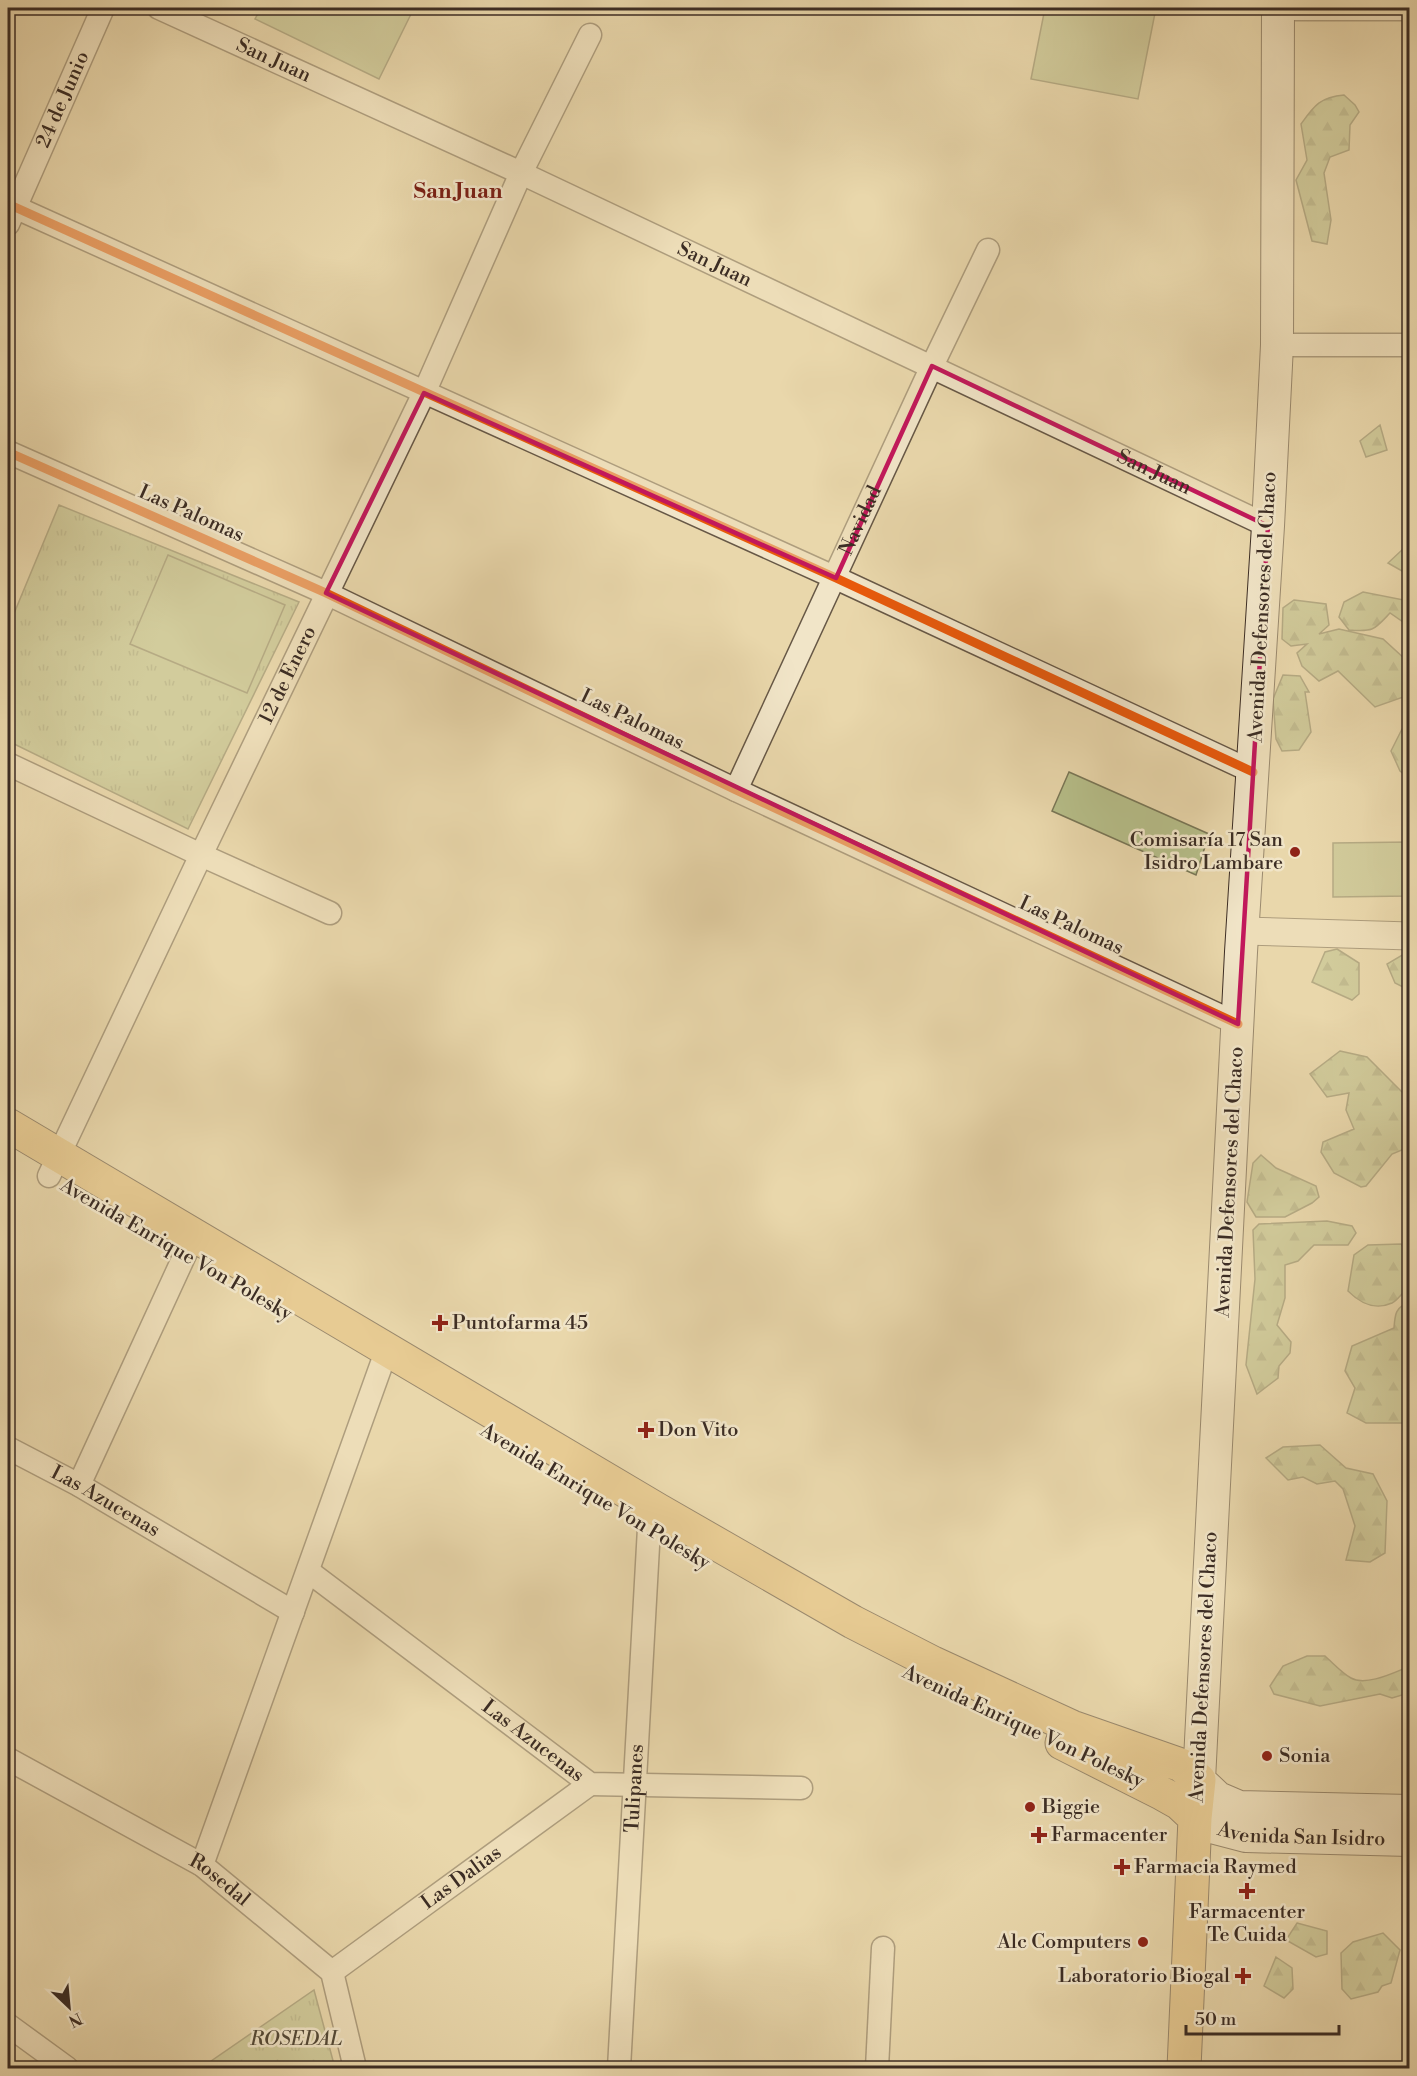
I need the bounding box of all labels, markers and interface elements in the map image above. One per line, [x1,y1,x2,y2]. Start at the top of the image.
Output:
street label: San Juan [232,32,315,88]
street label: 24 de Junio [31,47,95,152]
district label: San Juan [414,178,503,205]
street label: San Juan [673,236,756,293]
street label: San Juan [1113,444,1195,501]
street label: Avenida Defensores del Chaco [1243,471,1283,744]
street label: Las Palomas [135,480,247,548]
street label: Navidad [834,481,888,559]
street label: 12 de Enero [254,622,322,728]
street label: Las Palomas [576,684,688,756]
place label: Comisaría 17 San Isidro Lambare [1130,828,1283,876]
marker: Comisaría 17 San Isidro Lambare [1288,845,1302,859]
street label: Las Palomas [1015,891,1127,961]
street label: Avenida Defensores del Chaco [1210,1046,1250,1319]
street label: Avenida Enrique Von Polesky [55,1173,297,1327]
place label: Puntofarma 45 [452,1311,588,1336]
marker: Puntofarma 45 [433,1316,447,1330]
street label: Avenida Enrique Von Polesky [475,1418,715,1576]
place label: Don Vito [658,1418,738,1443]
marker: Don Vito [639,1423,653,1437]
street label: Las Azucenas [47,1460,164,1543]
street label: Avenida Defensores del Chaco [1184,1531,1224,1804]
street label: Avenida Enrique Von Polesky [897,1659,1148,1794]
street label: Las Azucenas [477,1694,589,1788]
street label: Tulipanes [620,1743,649,1833]
place label: Sonia [1279,1744,1331,1769]
marker: Sonia [1260,1749,1274,1763]
place label: Biggie [1041,1795,1100,1820]
marker: Biggie [1023,1800,1037,1814]
street label: Avenida San Isidro [1214,1816,1386,1852]
place label: Farmacenter [1051,1823,1168,1848]
marker: Farmacenter [1032,1828,1046,1842]
street label: Las Dalias [416,1840,506,1915]
street label: Rosedal [185,1848,255,1912]
place label: Farmacia Raymed [1134,1855,1297,1880]
marker: Farmacia Raymed [1115,1860,1129,1874]
marker: Farmacenter Te Cuida [1240,1884,1254,1898]
place label: Farmacenter Te Cuida [1189,1900,1306,1948]
place label: Alc Computers [996,1930,1131,1955]
marker: Alc Computers [1136,1935,1150,1949]
place label: Laboratorio Biogal [1058,1964,1230,1989]
marker: Laboratorio Biogal [1234,1967,1252,1985]
north arrow [39,1977,99,2037]
scale bar [1186,1998,1339,2036]
text: N [65,2008,85,2031]
text: 50 m [1195,2008,1237,2031]
park label: ROSEDAL [249,2027,342,2052]

